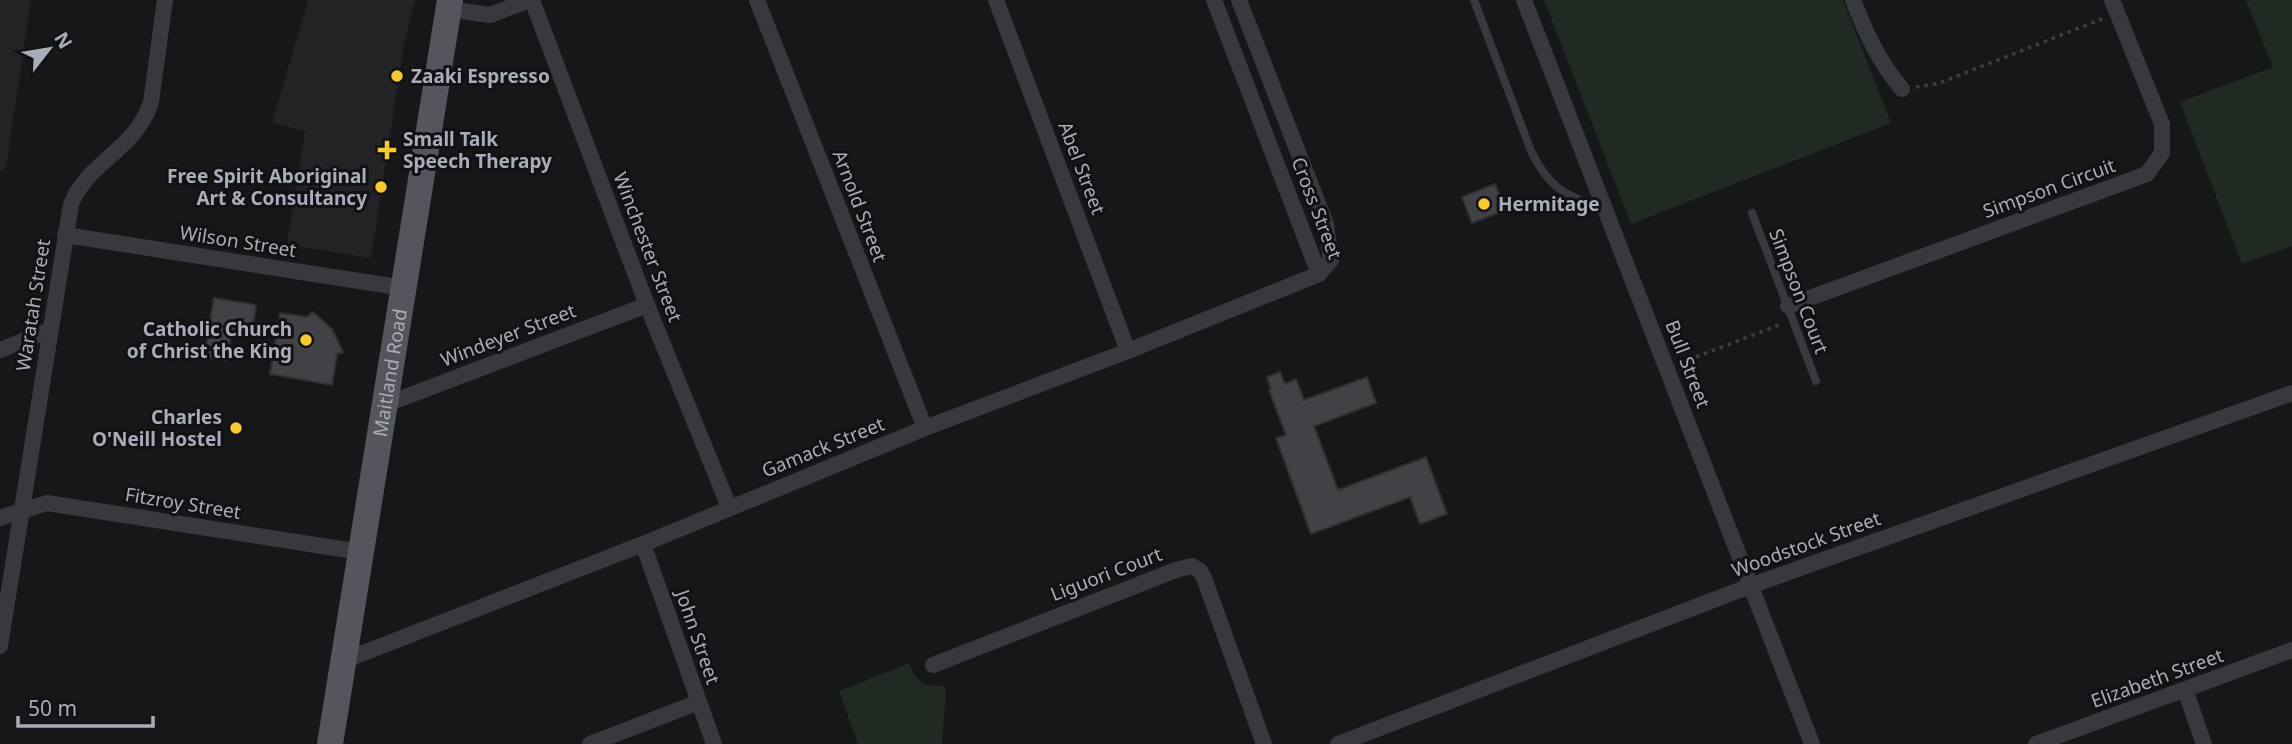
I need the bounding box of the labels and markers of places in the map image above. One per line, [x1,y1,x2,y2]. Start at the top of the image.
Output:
place label: Zaaki Espresso [411,63,550,89]
marker: Zaaki Espresso [389,68,405,84]
place label: Small Talk Speech Therapy [403,126,552,174]
marker: Small Talk Speech Therapy [377,140,397,160]
place label: Free Spirit Aboriginal Art & Consultancy [167,163,367,211]
marker: Free Spirit Aboriginal Art & Consultancy [373,179,389,195]
place label: Hermitage [1498,191,1600,217]
marker: Hermitage [1476,196,1492,212]
place label: Catholic Church of Christ the King [127,316,292,364]
marker: Catholic Church of Christ the King [298,332,314,348]
place label: Charles O'Neill Hostel [92,404,222,452]
marker: Charles O'Neill Hostel [228,420,244,436]

